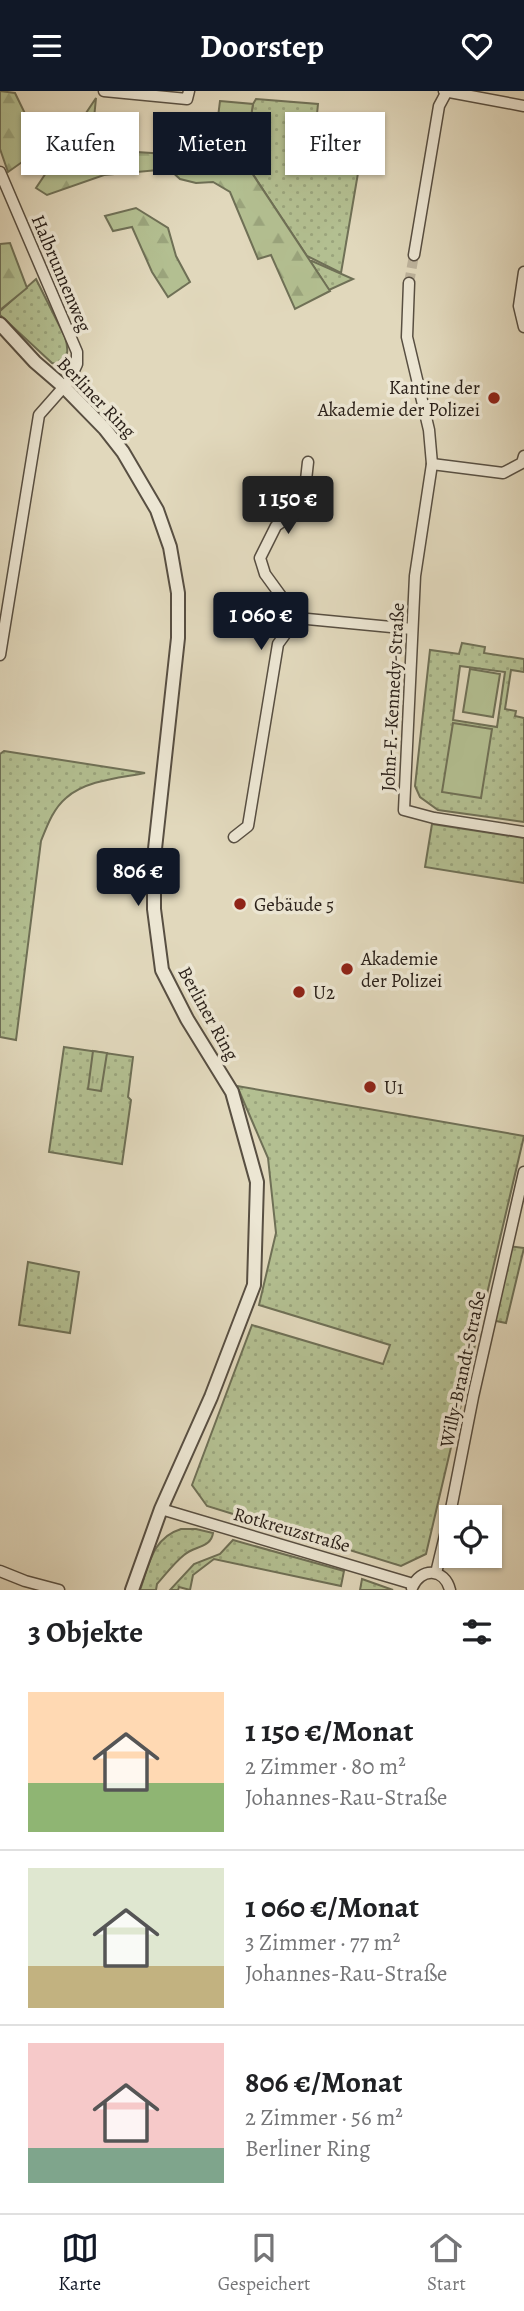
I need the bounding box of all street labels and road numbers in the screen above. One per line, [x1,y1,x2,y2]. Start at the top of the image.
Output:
street label: Halbrunnenweg [25,211,98,336]
street label: Berliner Ring [51,351,142,444]
street label: John-F.-Kennedy-Straße [375,602,411,792]
street label: Berliner Ring [172,962,245,1066]
street label: Willy-Brandt-Straße [433,1289,492,1451]
street label: Rotkreuzstraße [230,1501,353,1559]

